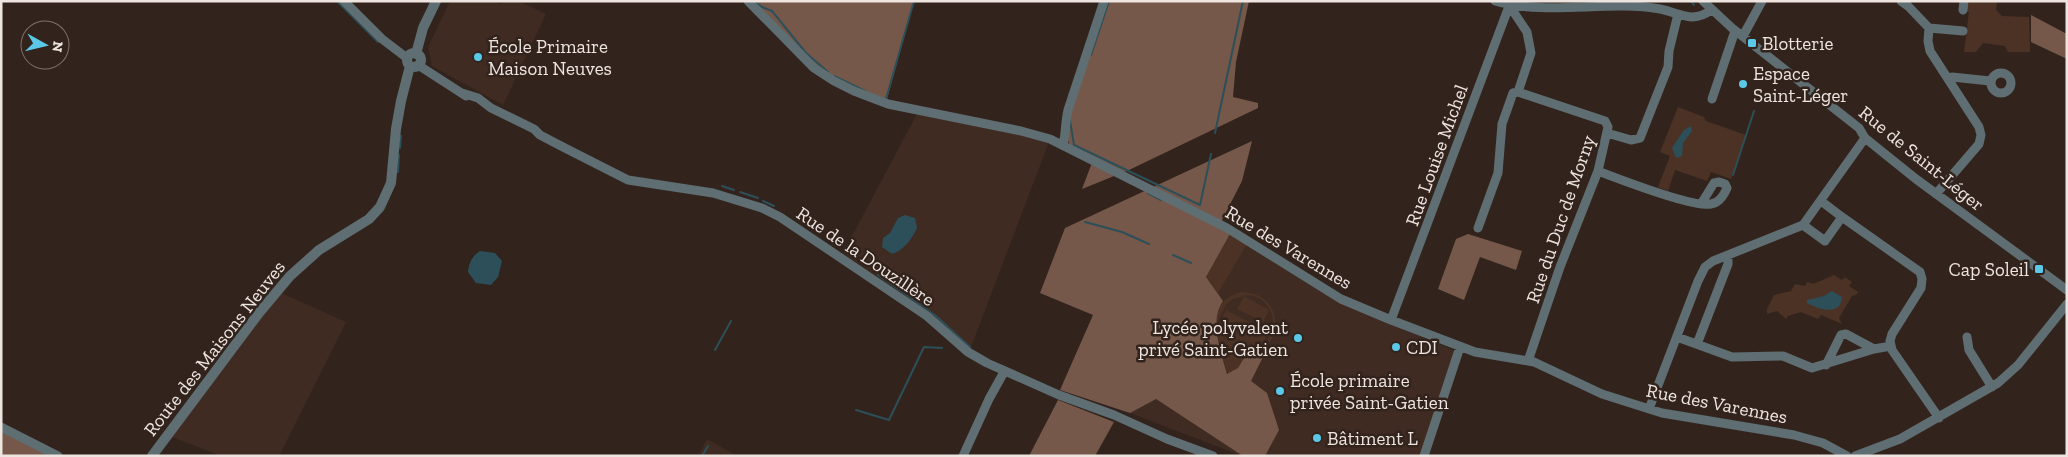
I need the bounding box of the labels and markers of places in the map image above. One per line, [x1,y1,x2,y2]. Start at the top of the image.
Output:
place label: Blotterie [1762,32,1833,55]
place label: École Primaire Maison Neuves [488,35,612,80]
marker: Blotterie [1746,37,1758,49]
marker: École Primaire Maison Neuves [472,51,484,63]
place label: Espace Saint-Léger [1753,62,1848,107]
marker: Espace Saint-Léger [1737,78,1749,90]
place label: Cap Soleil [1949,258,2029,281]
marker: Cap Soleil [2033,263,2045,275]
place label: Lycée polyvalent privé Saint-Gatien [1138,316,1288,361]
marker: Lycée polyvalent privé Saint-Gatien [1292,332,1304,344]
place label: CDI [1406,336,1438,359]
marker: CDI [1390,341,1402,353]
place label: École primaire privée Saint-Gatien [1290,369,1449,414]
marker: École primaire privée Saint-Gatien [1274,385,1286,397]
place label: Bâtiment L [1327,427,1419,450]
marker: Bâtiment L [1311,432,1323,444]

